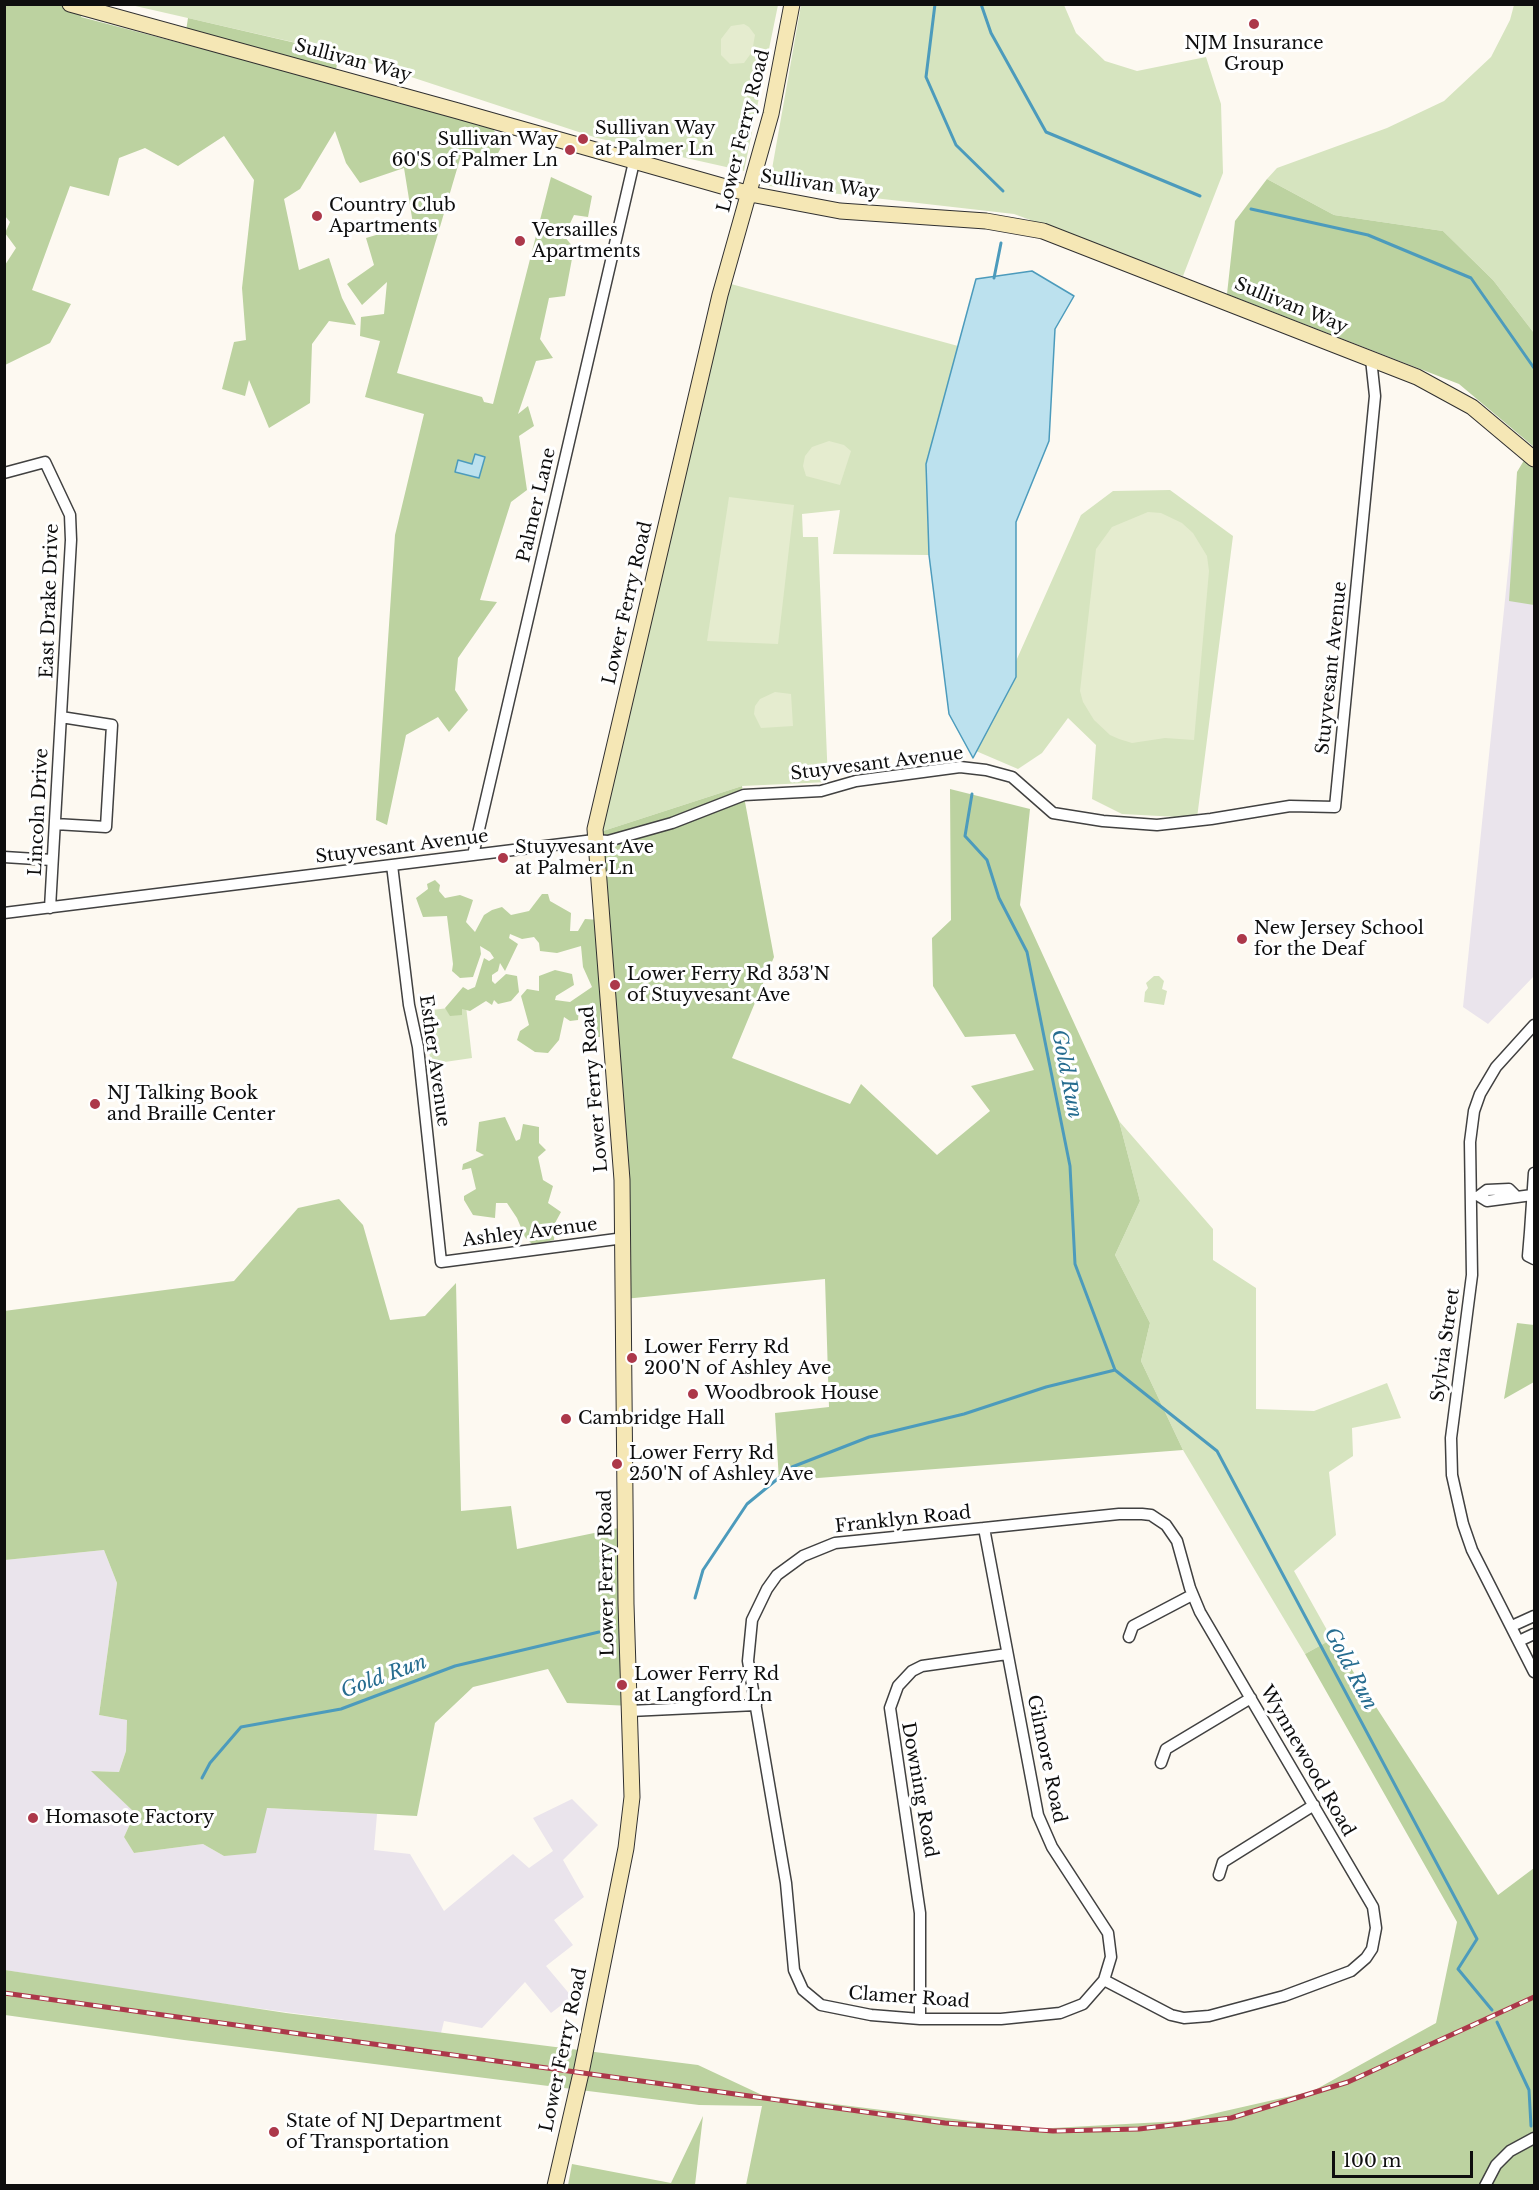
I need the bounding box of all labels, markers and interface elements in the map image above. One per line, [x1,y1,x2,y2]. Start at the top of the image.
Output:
marker: NJM Insurance Group [1247,17,1261,31]
place label: NJM Insurance Group [1184,33,1324,76]
street label: Sullivan Way [292,35,414,87]
street label: Lower Ferry Road [713,47,775,215]
place label: Sullivan Way at Palmer Ln [595,118,715,160]
place label: Sullivan Way 60'S of Palmer Ln [392,129,558,172]
marker: Sullivan Way at Palmer Ln [576,132,590,146]
marker: Sullivan Way 60'S of Palmer Ln [563,143,577,157]
street label: Sullivan Way [759,166,881,204]
place label: Country Club Apartments [329,195,456,238]
marker: Country Club Apartments [310,209,324,223]
place label: Versailles Apartments [532,220,640,262]
marker: Versailles Apartments [513,234,527,248]
street label: Sullivan Way [1231,273,1351,339]
street label: Palmer Lane [513,446,561,564]
street label: Lower Ferry Road [599,519,657,687]
street label: East Drake Drive [37,523,63,679]
street label: Stuyvesant Avenue [1312,580,1352,756]
street label: Stuyvesant Avenue [789,743,965,785]
street label: Lincoln Drive [25,748,53,876]
street label: Stuyvesant Avenue [314,826,490,868]
place label: Stuyvesant Ave at Palmer Ln [515,837,654,880]
marker: Stuyvesant Ave at Palmer Ln [496,851,510,865]
place label: New Jersey School for the Deaf [1254,918,1424,960]
marker: New Jersey School for the Deaf [1235,932,1249,946]
place label: Lower Ferry Rd 353'N of Stuyvesant Ave [627,964,830,1006]
marker: Lower Ferry Rd 353'N of Stuyvesant Ave [608,978,622,992]
street label: Esther Avenue [414,994,454,1128]
street label: Lower Ferry Road [577,1005,613,1173]
water label: Gold Run [1046,1028,1086,1120]
place label: NJ Talking Book and Braille Center [107,1083,275,1126]
marker: NJ Talking Book and Braille Center [88,1097,102,1111]
street label: Ashley Avenue [461,1214,599,1252]
street label: Sylvia Street [1427,1287,1465,1403]
place label: Lower Ferry Rd 200'N of Ashley Ave [644,1337,831,1380]
marker: Lower Ferry Rd 200'N of Ashley Ave [625,1351,639,1365]
place label: Woodbrook House [705,1383,879,1405]
marker: Woodbrook House [686,1387,700,1401]
place label: Cambridge Hall [578,1408,725,1430]
marker: Cambridge Hall [559,1412,573,1426]
place label: Lower Ferry Rd 250'N of Ashley Ave [629,1443,814,1486]
marker: Lower Ferry Rd 250'N of Ashley Ave [610,1457,624,1471]
street label: Lower Ferry Road [595,1489,619,1657]
street label: Franklyn Road [834,1502,972,1538]
water label: Gold Run [1318,1624,1382,1714]
water label: Gold Run [338,1650,430,1704]
place label: Lower Ferry Rd at Langford Ln [634,1664,779,1706]
marker: Lower Ferry Rd at Langford Ln [615,1678,629,1692]
street label: Wynnewood Road [1255,1682,1359,1840]
street label: Gilmore Road [1022,1693,1070,1825]
street label: Downing Road [896,1720,942,1860]
place label: Homasote Factory [45,1807,214,1829]
marker: Homasote Factory [26,1811,40,1825]
street label: Lower Ferry Road [536,1966,592,2134]
street label: Clamer Road [848,1983,970,2013]
place label: State of NJ Department of Transportation [286,2111,502,2154]
marker: State of NJ Department of Transportation [267,2125,281,2139]
scale bar [1335,2139,1476,2177]
text: 100 m [1343,2150,1401,2172]

